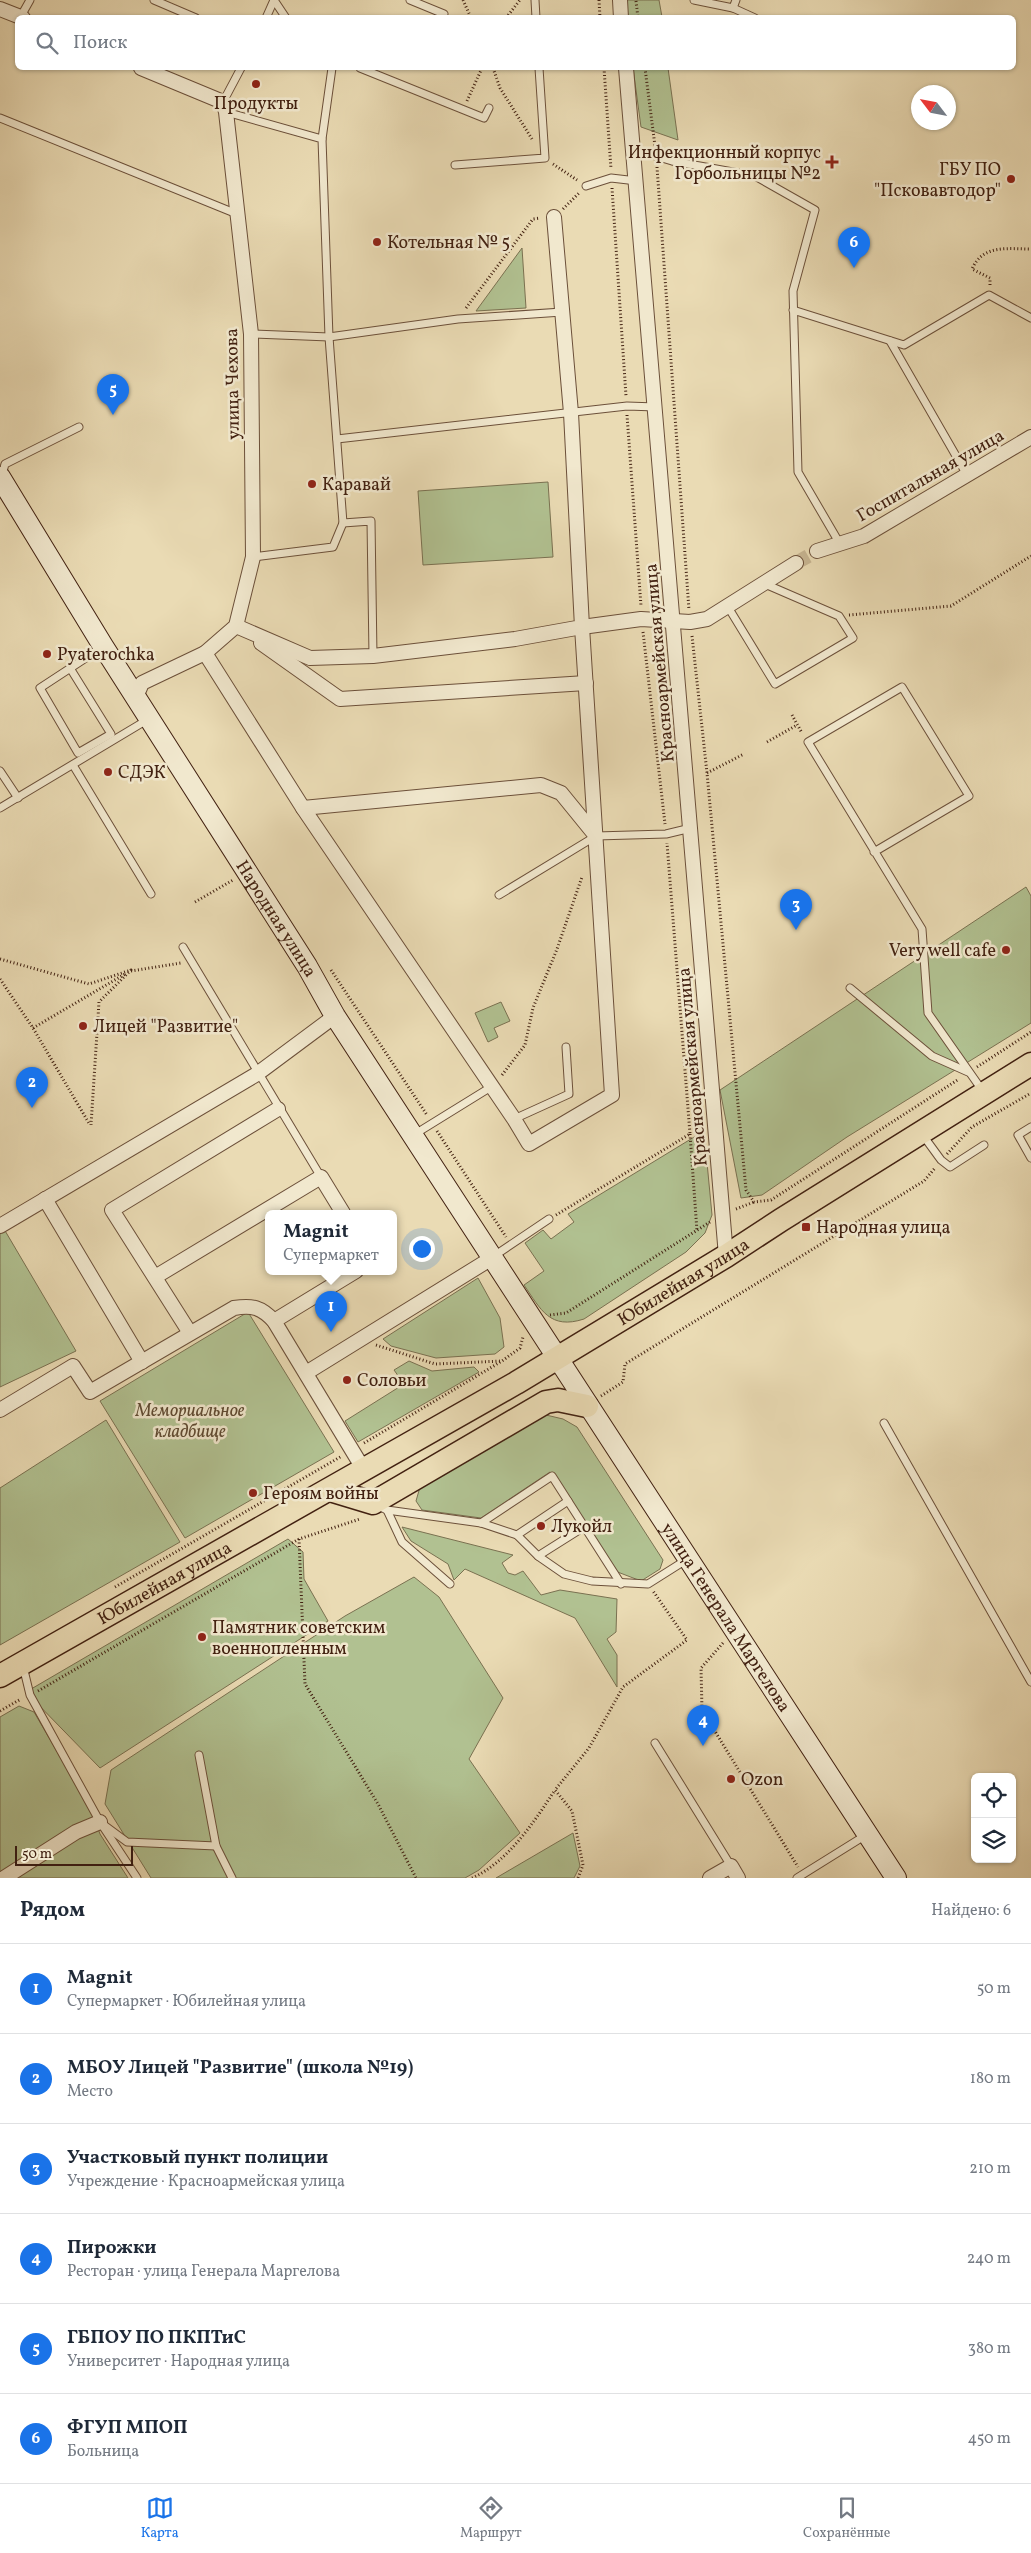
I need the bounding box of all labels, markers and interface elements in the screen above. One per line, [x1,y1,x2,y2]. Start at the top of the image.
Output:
search box [15,15,1016,70]
icon: search [33,29,61,57]
text: Поиск [73,30,127,56]
marker: Продукты [250,78,262,90]
north arrow [911,85,956,130]
place label: Продукты [214,92,298,117]
place label: Инфекционный корпус Горбольницы №2 [628,141,821,187]
marker: Инфекционный корпус Горбольницы №2 [825,155,839,169]
place label: ГБУ ПО "Псковавтодор" [874,158,1001,204]
marker: ГБУ ПО "Псковавтодор" [1005,173,1017,185]
pin: 6 [838,227,870,268]
place label: Котельная № 5 [387,231,510,256]
marker: Котельная № 5 [371,236,383,248]
street label: улица Чехова [220,328,247,440]
pin: 5 [97,374,129,415]
street label: Госпитальная улица [852,424,1009,529]
place label: Каравай [322,473,391,498]
marker: Каравай [306,478,318,490]
street label: Красноармейская улица [639,562,682,763]
place label: Pyaterochka [57,643,155,668]
marker: Pyaterochka [41,648,53,660]
place label: СДЭК [118,761,166,786]
marker: СДЭК [102,766,114,778]
street label: Народная улица [229,856,322,982]
pin: 3 [780,889,812,930]
place label: Very well cafe [889,939,996,964]
marker: Very well cafe [1000,944,1012,956]
street label: Красноармейская улица [672,966,715,1167]
place label: Лицей "Развитие" [93,1015,238,1040]
marker: Лицей "Развитие" [77,1020,89,1032]
pin: 2 [16,1067,48,1108]
popup [265,1210,397,1275]
place label: Народная улица [816,1216,951,1241]
text: Magnit [283,1219,349,1245]
marker: Народная улица [800,1221,812,1233]
street label: Юбилейная улица [613,1233,755,1333]
your location [409,1236,435,1262]
text: Супермаркет [283,1245,379,1267]
pin: 1 [315,1291,347,1332]
place label: Соловьи [357,1369,427,1394]
marker: Соловьи [341,1374,353,1386]
park label: Мемориальное кладбище [135,1399,245,1445]
place label: Героям войны [263,1482,379,1507]
marker: Героям войны [247,1487,259,1499]
place label: Лукойл [551,1515,612,1540]
street label: улица Генерала Маргелова [654,1518,796,1718]
marker: Лукойл [535,1520,547,1532]
street label: Юбилейная улица [93,1536,237,1632]
place label: Памятник советским военнопленным [212,1616,385,1662]
marker: Памятник советским военнопленным [196,1631,208,1643]
pin: 4 [687,1705,719,1746]
place label: Ozon [741,1768,784,1793]
marker: Ozon [725,1773,737,1785]
map controls [971,1773,1016,1863]
button: locate [971,1773,1016,1818]
button: layers [971,1818,1016,1863]
scale bar [15,1843,132,1866]
text: 50 m [22,1845,52,1864]
text: Рядом [20,1896,85,1925]
text: Найдено: 6 [931,1900,1011,1922]
text: Magnit [67,1965,133,1991]
text: 1 [33,1978,39,2000]
text: 50 m [977,1978,1011,2000]
text: Супермаркет · Юбилейная улица [67,1991,306,2013]
text: МБОУ Лицей "Развитие" (школа №19) [67,2055,414,2081]
text: 2 [32,2068,40,2090]
text: 180 m [970,2068,1011,2090]
text: Место [67,2081,113,2103]
text: Участковый пункт полиции [67,2145,328,2171]
text: 3 [32,2158,40,2180]
text: 210 m [969,2158,1011,2180]
text: Учреждение · Красноармейская улица [67,2171,345,2193]
text: Пирожки [67,2235,157,2261]
text: 4 [31,2248,41,2270]
text: 240 m [967,2248,1011,2270]
text: Ресторан · улица Генерала Маргелова [67,2261,340,2283]
text: ГБПОУ ПО ПКПТиС [67,2325,246,2351]
text: 5 [32,2338,40,2360]
text: 380 m [968,2338,1011,2360]
text: Университет · Народная улица [67,2351,290,2373]
text: ФГУП МПОП [67,2415,188,2441]
text: 6 [32,2428,40,2450]
text: 450 m [968,2428,1011,2450]
text: Больница [67,2441,139,2463]
tab: Карта [141,2494,179,2543]
tab: Маршрут [460,2494,522,2543]
tab: Сохранённые [803,2494,890,2543]

